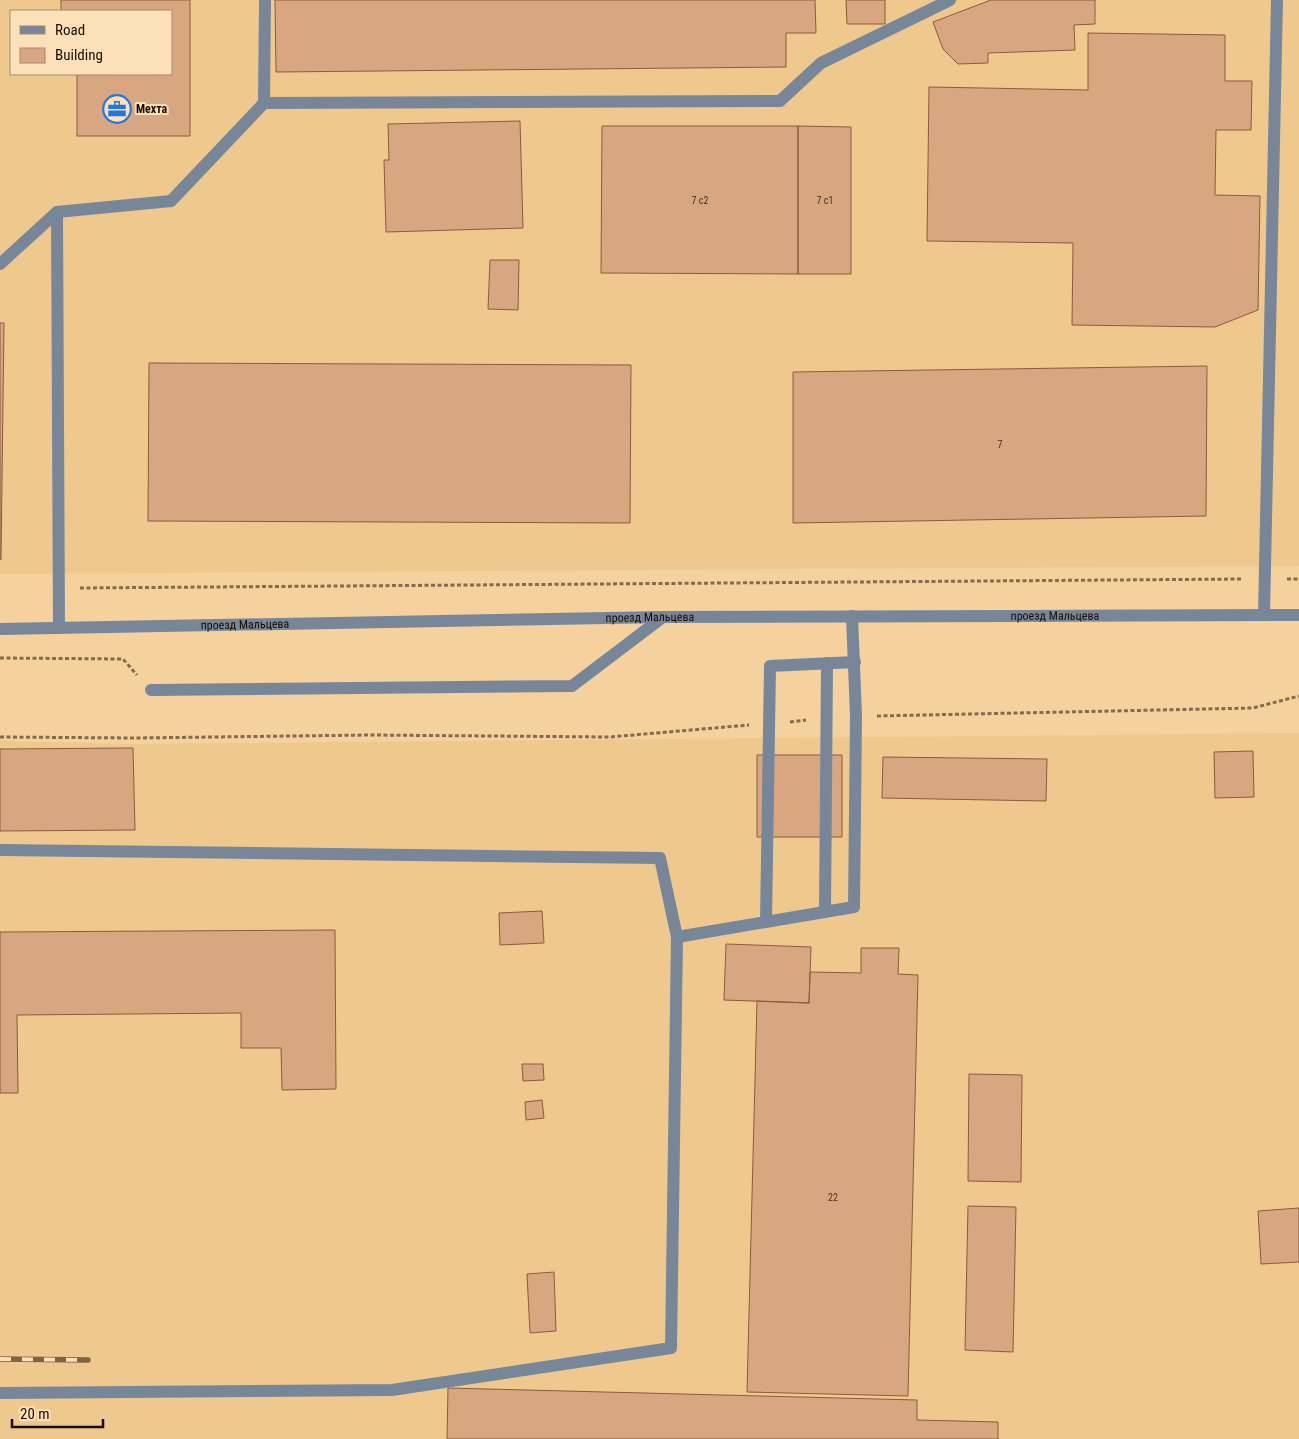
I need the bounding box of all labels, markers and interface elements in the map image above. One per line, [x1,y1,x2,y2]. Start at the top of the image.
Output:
legend [10,10,172,75]
text: Road [55,21,85,39]
text: Building [55,46,103,64]
office icon: Мехта [102,94,132,124]
place label: Мехта [136,102,168,116]
house number: 7 с2 [692,195,708,206]
house number: 7 с1 [817,195,833,206]
house number: 7 [998,439,1003,450]
street label: проезд Мальцева [1011,609,1100,623]
street label: проезд Мальцева [605,610,695,625]
street label: проезд Мальцева [200,617,290,632]
house number: 22 [828,1192,838,1203]
scale bar [12,1396,104,1428]
text: 20 m [20,1405,50,1423]

